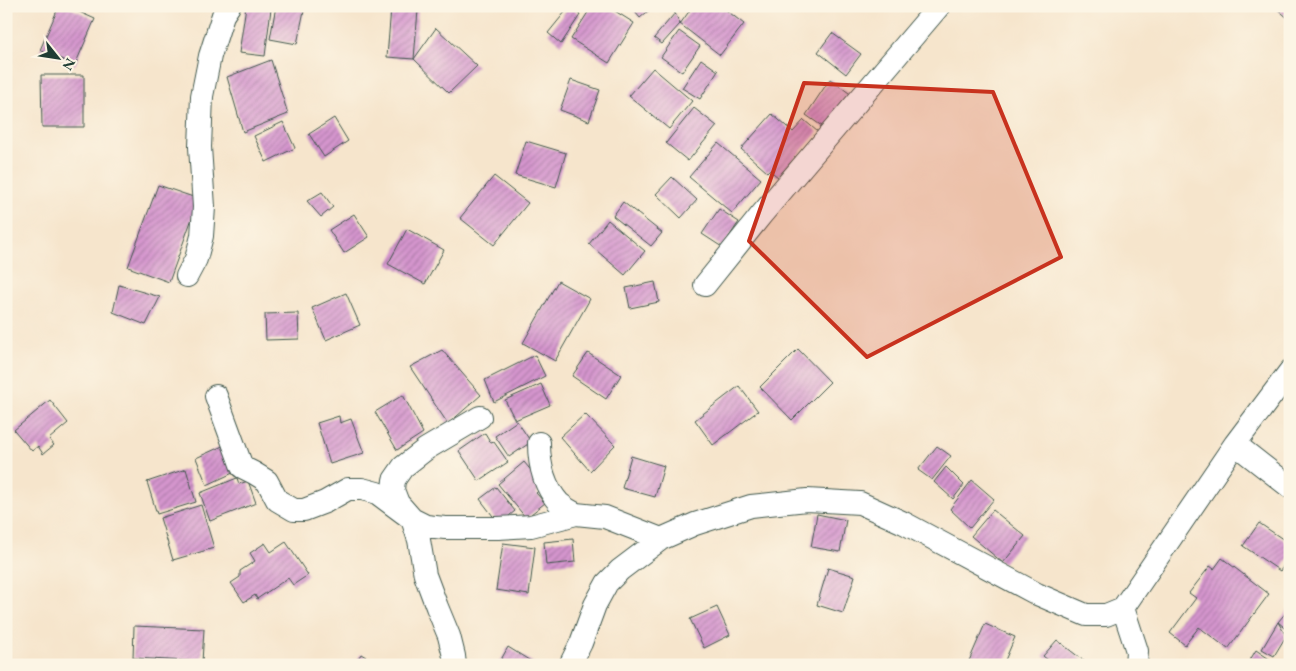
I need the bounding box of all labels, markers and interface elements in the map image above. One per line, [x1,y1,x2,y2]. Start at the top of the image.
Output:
north arrow [32,32,82,82]
text: N [58,55,80,74]

